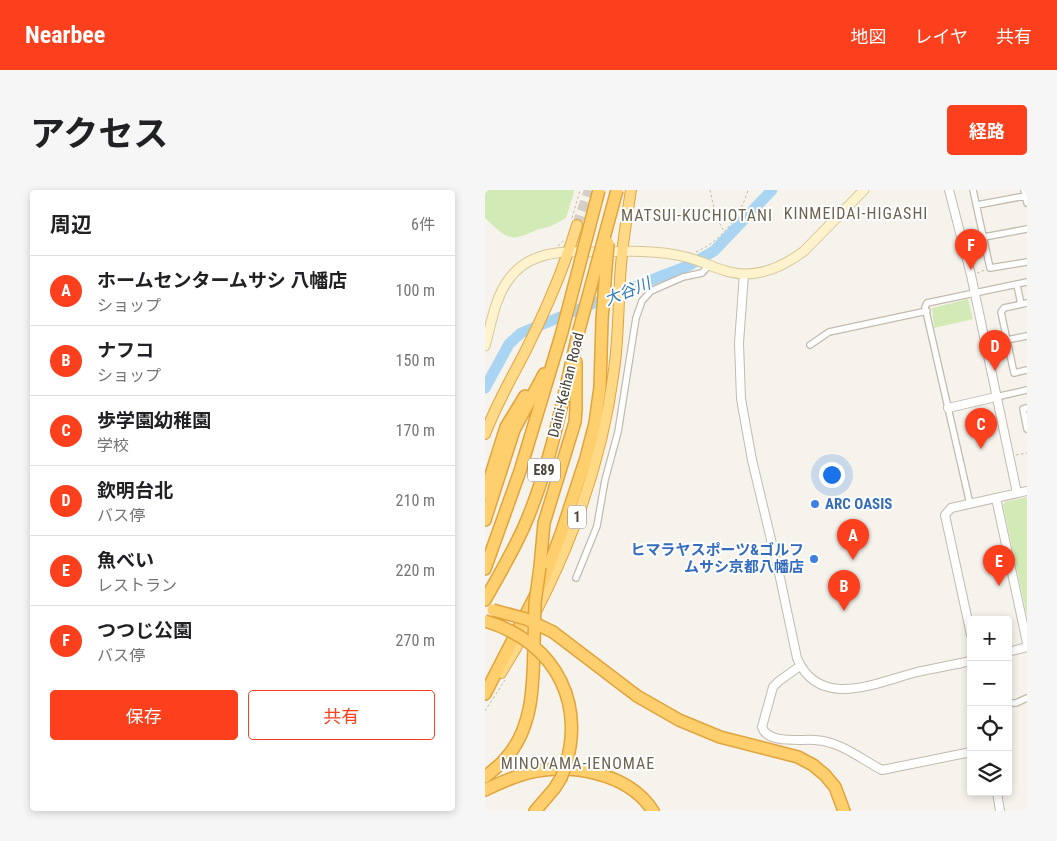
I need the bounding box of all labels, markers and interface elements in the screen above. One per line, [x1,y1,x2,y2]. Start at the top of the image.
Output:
text: Nearbee [25,21,105,49]
text: 地図 [851,26,887,47]
text: レイヤ [915,26,968,47]
text: 共有 [996,26,1032,47]
button: 経路 [947,105,1027,155]
text: アクセス [30,114,168,155]
district label: KINMEIDAI-HIGASHI [784,204,928,223]
district label: MATSUI-KUCHIOTANI [621,206,773,225]
text: 周辺 [50,213,92,237]
text: 6件 [411,215,435,234]
pin: F [955,229,987,270]
text: ホームセンタームサシ 八幡店 [97,269,347,292]
water label: 大谷川 [601,273,655,309]
text: A [61,281,71,300]
text: 100 m [396,281,435,300]
text: ショップ [97,296,161,315]
pin: D [979,330,1011,371]
street label: Daini-Keihan Road [544,331,588,439]
text: ナフコ [97,339,154,362]
text: B [62,351,70,370]
text: 150 m [396,351,435,370]
text: ショップ [97,366,161,385]
pin: C [965,408,997,449]
text: 歩学園幼稚園 [97,409,211,432]
text: C [61,421,71,440]
text: 170 m [396,421,435,440]
text: 学校 [97,436,129,455]
road number: E89 [528,458,560,482]
your location [819,462,845,488]
text: 欽明台北 [97,479,173,502]
text: D [61,491,71,510]
text: 210 m [396,491,435,510]
place label: ARC OASIS [825,495,892,513]
marker: ARC OASIS [809,498,821,510]
text: バス停 [97,506,145,525]
road number: 1 [568,506,586,528]
pin: A [837,519,869,560]
place label: ヒマラヤスポーツ&ゴルフ ムサシ京都八幡店 [631,541,804,576]
pin: E [983,545,1015,586]
text: 魚べい [97,549,154,572]
marker: ヒマラヤスポーツ&ゴルフ ムサシ京都八幡店 [808,553,820,565]
text: E [62,561,70,580]
text: 220 m [396,561,435,580]
pin: B [828,570,860,611]
text: レストラン [97,576,177,595]
map controls [967,616,1012,796]
button: + [967,616,1012,661]
text: つつじ公園 [97,619,192,642]
text: F [62,631,70,650]
text: 270 m [396,631,435,650]
text: バス停 [97,646,145,665]
button: − [967,661,1012,706]
button: 保存 [50,690,238,740]
button: 共有 [248,690,435,740]
button: locate [967,706,1012,751]
button: layers [967,751,1012,796]
district label: MINOYAMA-IENOMAE [501,754,655,773]

